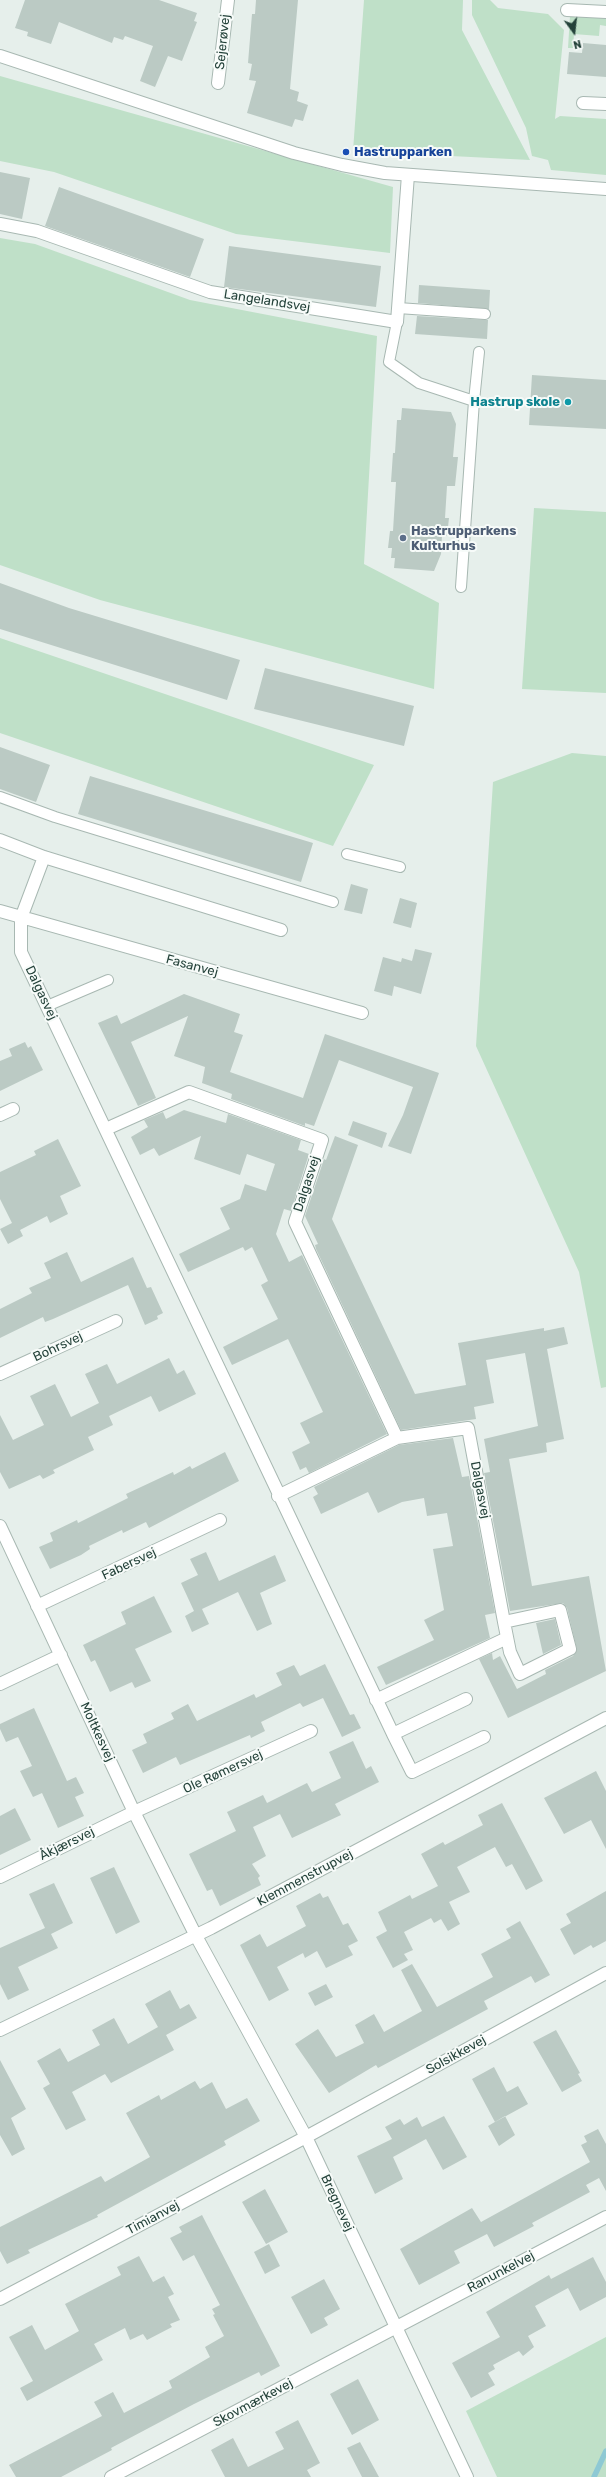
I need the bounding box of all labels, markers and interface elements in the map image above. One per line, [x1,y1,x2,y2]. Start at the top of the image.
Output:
north arrow [554,12,594,52]
street label: Sejerøvej [212,14,234,70]
text: N [572,37,583,51]
place label: Hastrupparken [354,144,452,160]
marker: Hastrupparken [341,147,351,157]
street label: Langelandsvej [223,286,311,316]
place label: Hastrup skole [470,394,560,410]
marker: Hastrup skole [563,397,573,407]
place label: Hastrupparkens Kulturhus [411,523,516,554]
marker: Hastrupparkens Kulturhus [398,533,408,543]
street label: Fasanvej [164,952,220,980]
street label: Dalgasvej [22,963,60,1023]
street label: Dalgasvej [291,1154,323,1214]
street label: Bohrsvej [31,1329,85,1365]
street label: Dalgasvej [467,1460,493,1520]
street label: Fabersvej [99,1545,159,1583]
street label: Moltkesvej [76,1700,118,1764]
street label: Ole Rømersvej [181,1747,265,1797]
street label: Åkjærsvej [37,1824,97,1864]
street label: Klemmenstrupvej [255,1846,355,1910]
street label: Solsikkevej [423,2032,489,2078]
street label: Bregnevej [317,2172,357,2234]
street label: Timianvej [124,2198,182,2238]
street label: Ranunkelvej [465,2248,537,2296]
street label: Skovmærkevej [211,2375,295,2431]

